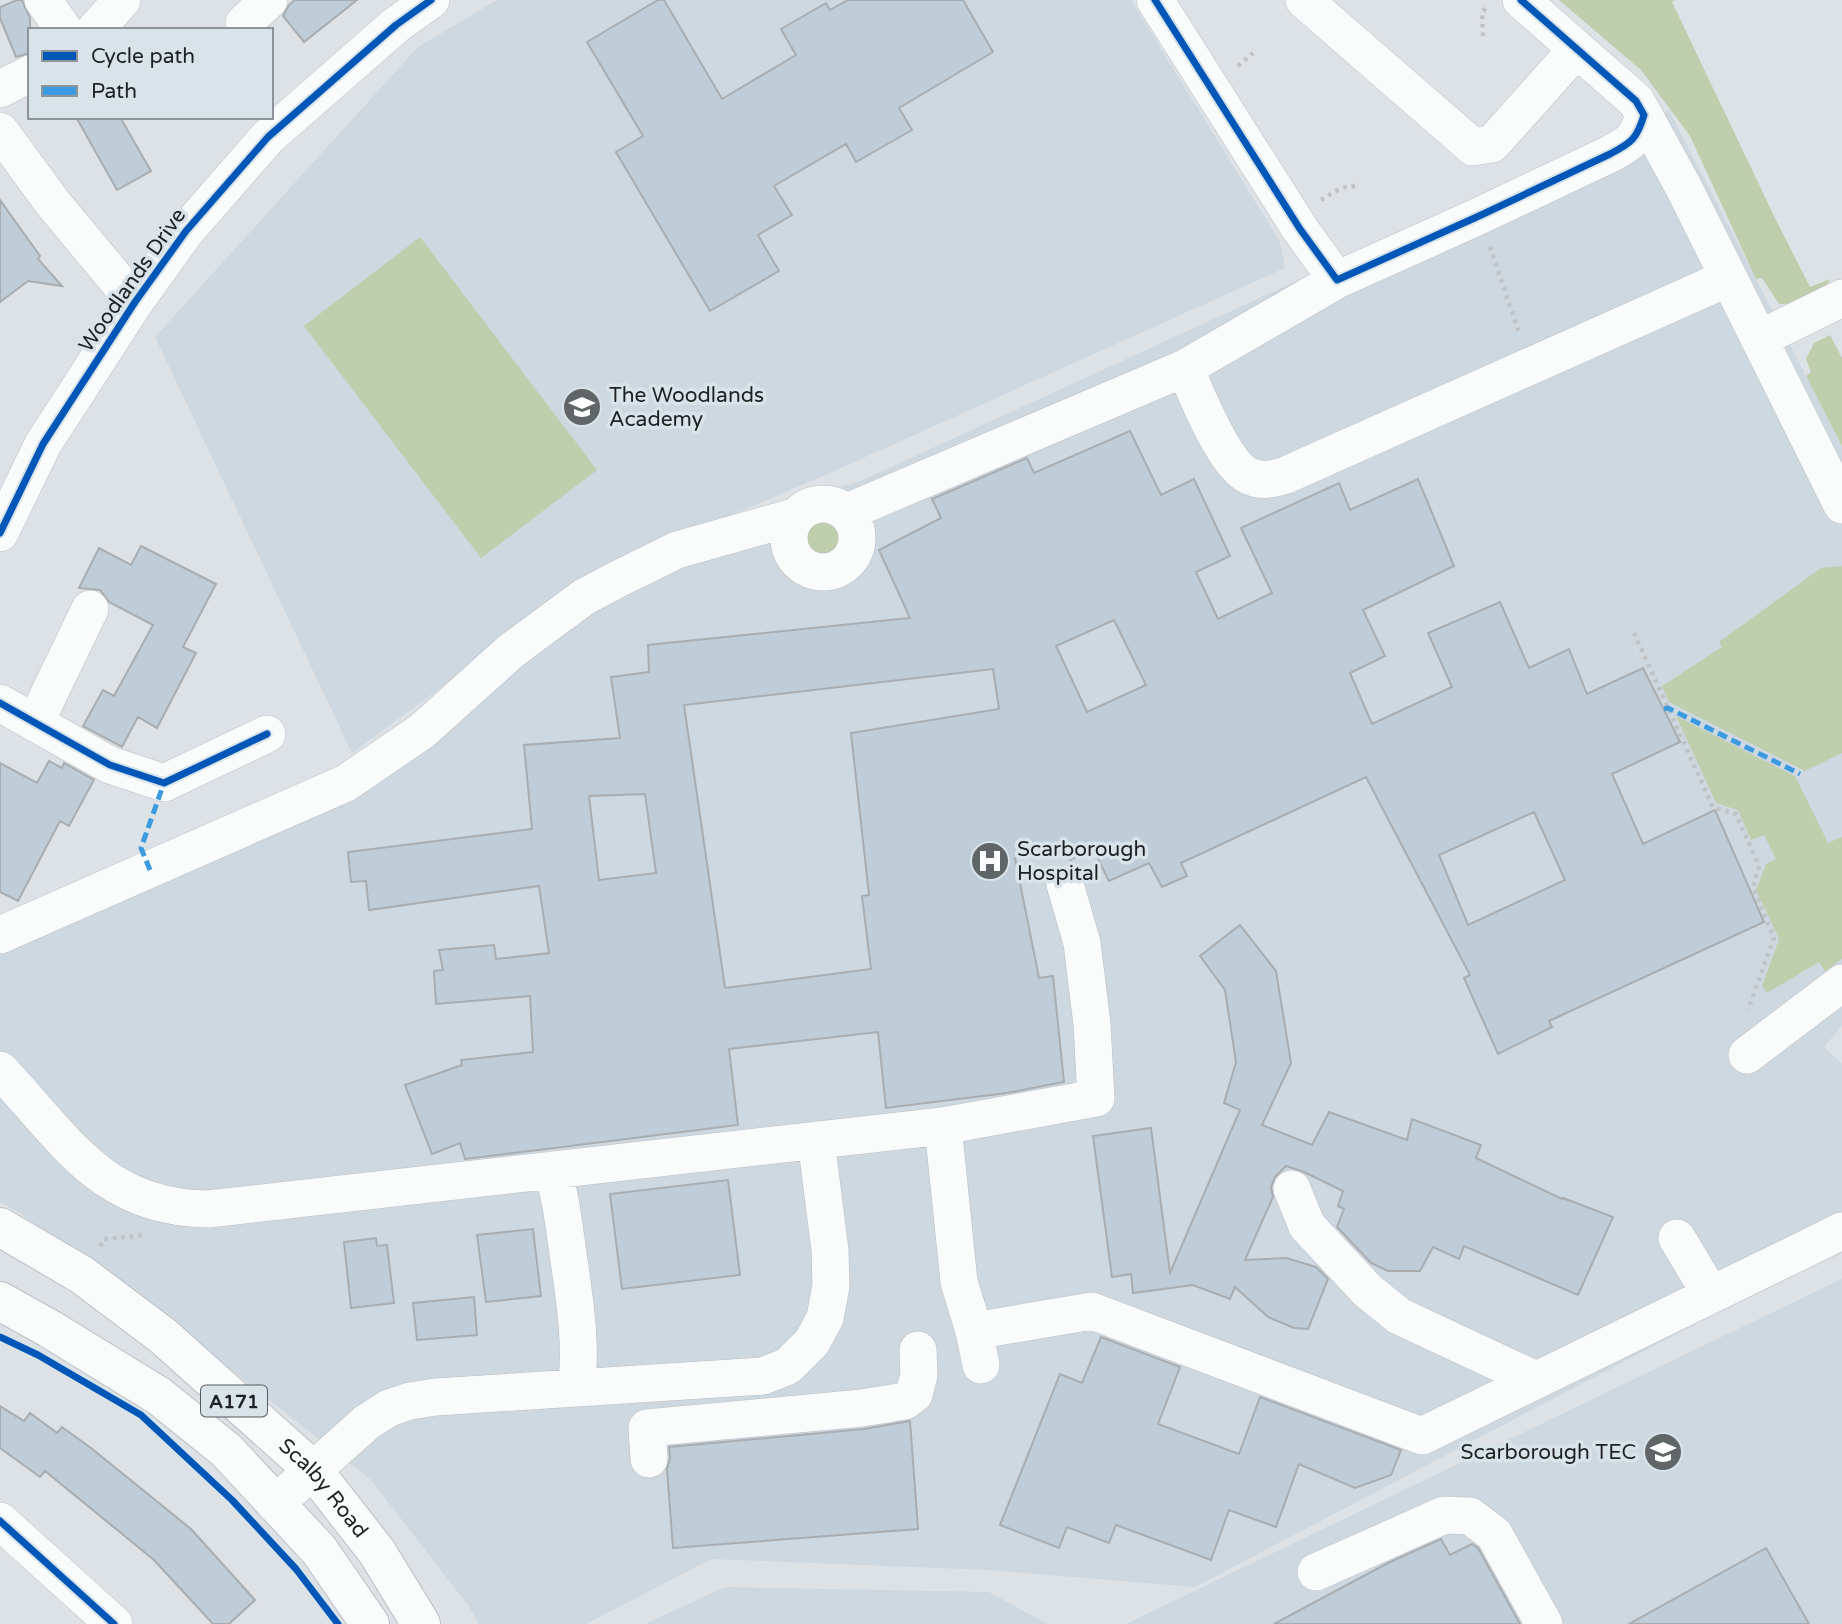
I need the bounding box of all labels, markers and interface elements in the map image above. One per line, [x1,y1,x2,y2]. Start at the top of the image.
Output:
legend [28,28,273,119]
text: Cycle path [91,44,195,69]
text: Path [91,79,137,104]
street label: Woodlands Drive [74,204,191,357]
place label: The Woodlands Academy [609,383,764,432]
school or university icon: The Woodlands Academy [561,386,603,428]
place label: Scarborough Hospital [1017,837,1146,886]
hospital icon: Scarborough Hospital [969,840,1011,882]
road number: A171 [201,1386,267,1416]
school or university icon: Scarborough TEC [1642,1431,1684,1473]
street label: Scalby Road [273,1433,373,1543]
place label: Scarborough TEC [1461,1440,1636,1465]

